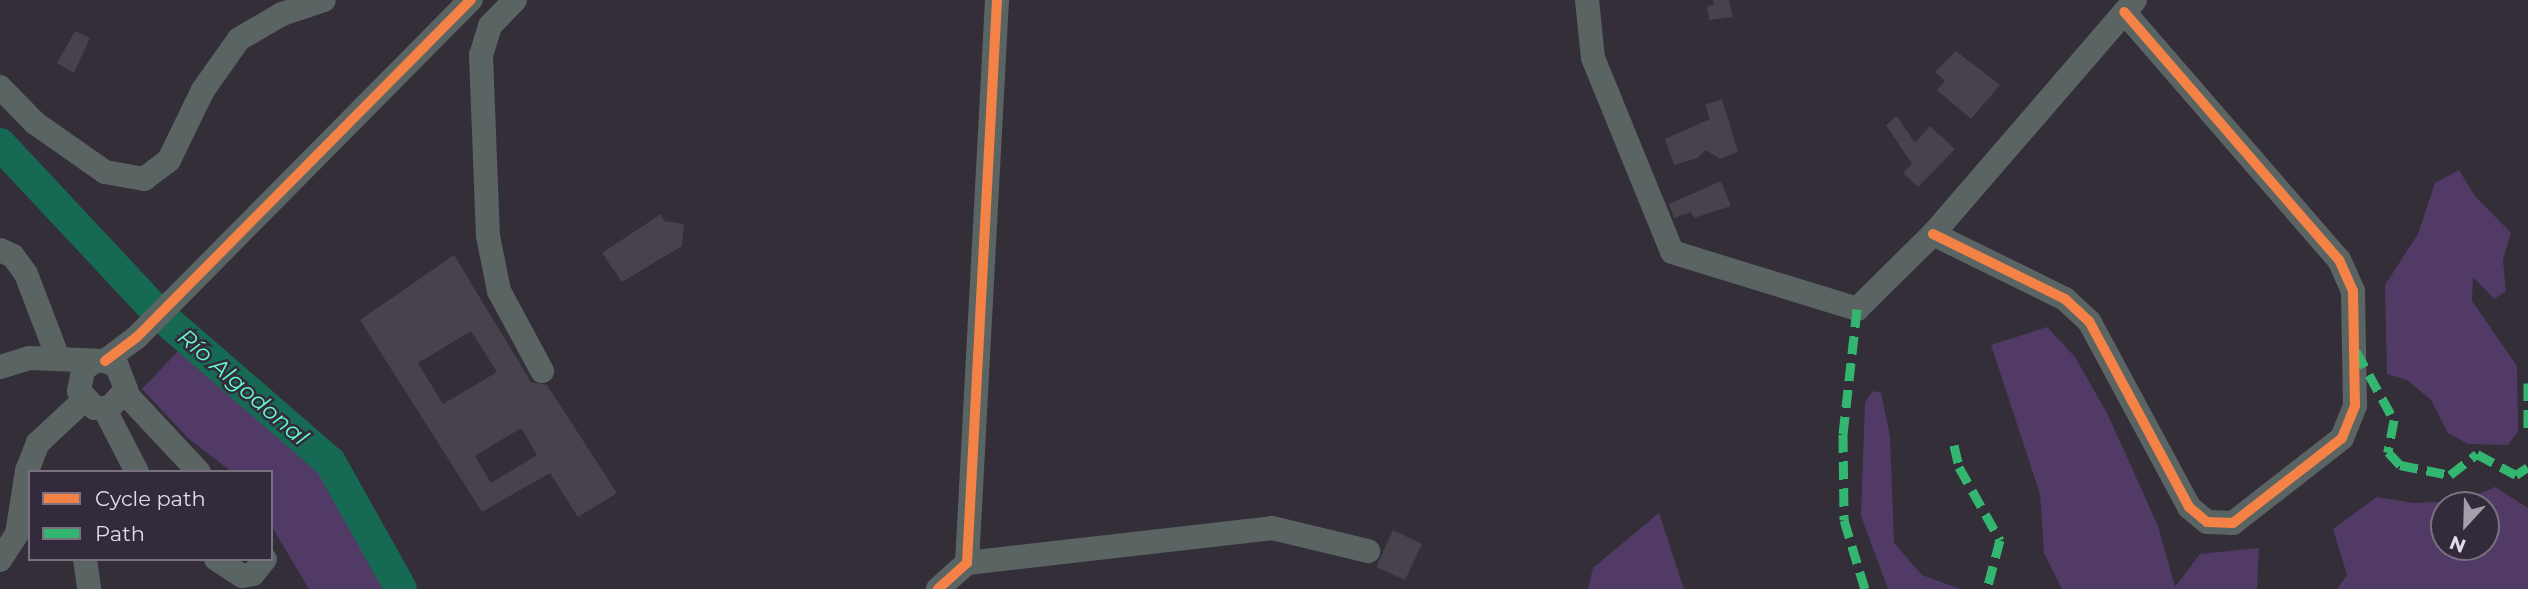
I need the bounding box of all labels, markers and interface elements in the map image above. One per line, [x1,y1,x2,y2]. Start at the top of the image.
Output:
water label: Río Algodonal [172,323,314,451]
legend [28,470,273,561]
text: Cycle path [95,486,206,511]
north arrow [2430,491,2500,561]
text: Path [95,521,145,546]
text: N [2446,531,2469,558]

